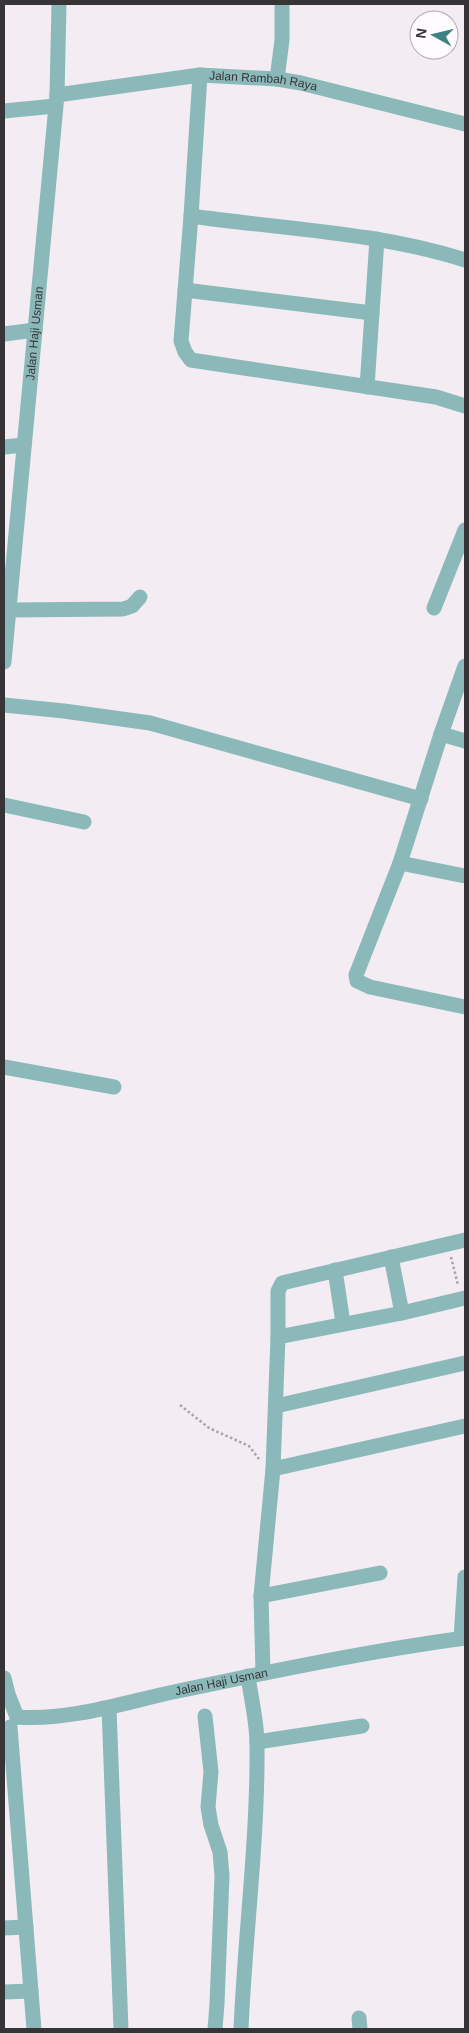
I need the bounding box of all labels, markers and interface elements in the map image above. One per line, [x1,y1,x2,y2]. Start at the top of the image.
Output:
north arrow [409,10,459,60]
text: N [412,27,430,39]
street label: Jalan Rambah Raya [209,68,319,94]
street label: Jalan Haji Usman [23,286,46,381]
street label: Jalan Haji Usman [174,1666,269,1698]

